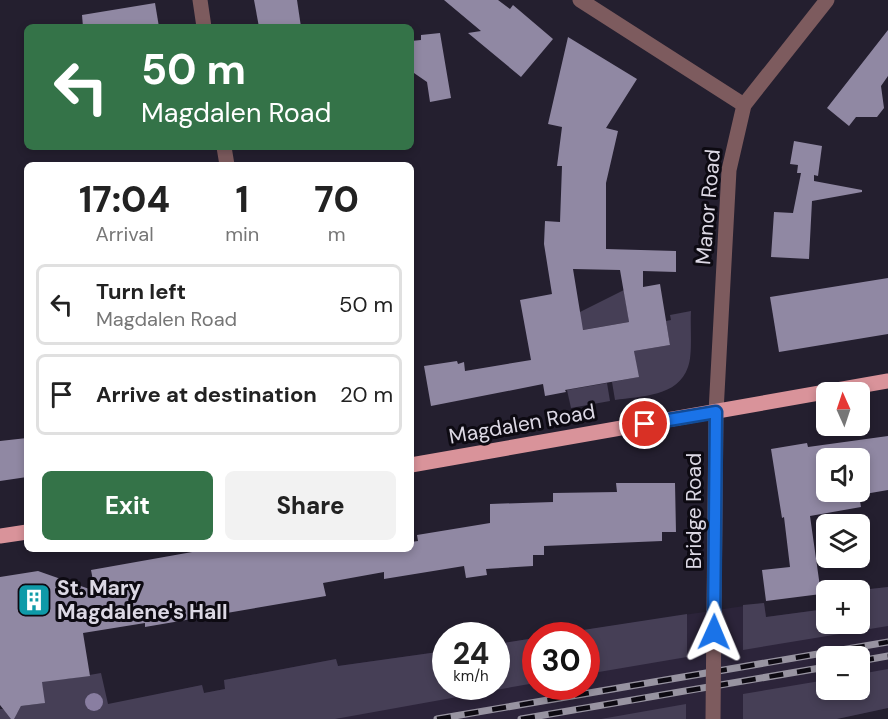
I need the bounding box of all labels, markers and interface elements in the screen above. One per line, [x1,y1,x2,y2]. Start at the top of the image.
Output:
text: 50 m [141,42,246,97]
icon: left [42,48,120,126]
text: Magdalen Road [141,95,331,130]
street label: Manor Road [689,148,727,266]
text: 17:04 [79,176,170,223]
text: 1 [236,176,249,223]
text: 70 [314,176,359,223]
text: Arrival [95,221,154,247]
text: min [225,221,259,247]
text: m [328,221,346,247]
text: Turn left [96,277,186,306]
icon: left [45,288,78,321]
text: 50 m [339,290,393,319]
text: Magdalen Road [96,306,237,332]
icon: arrive [45,378,78,411]
text: Arrive at destination [96,380,317,409]
text: 20 m [340,380,393,409]
north arrow [816,382,870,436]
map controls [816,382,870,700]
street label: Magdalen Road [447,397,597,451]
pin [619,398,670,449]
icon: arrive [628,407,661,440]
button: sound [816,448,870,502]
street label: Bridge Road [680,453,708,569]
button: Exit [42,471,213,540]
button: Share [225,471,396,540]
button: layers [816,514,870,568]
place label: St. Mary Magdalene's Hall [57,574,228,626]
button: + [816,580,870,634]
building icon: St. Mary Magdalene's Hall [16,582,52,618]
position arrow [682,600,746,664]
speed limit sign: 30 [522,622,600,700]
text: 24 [453,634,489,673]
button: − [816,646,870,700]
text: km/h [453,666,489,686]

